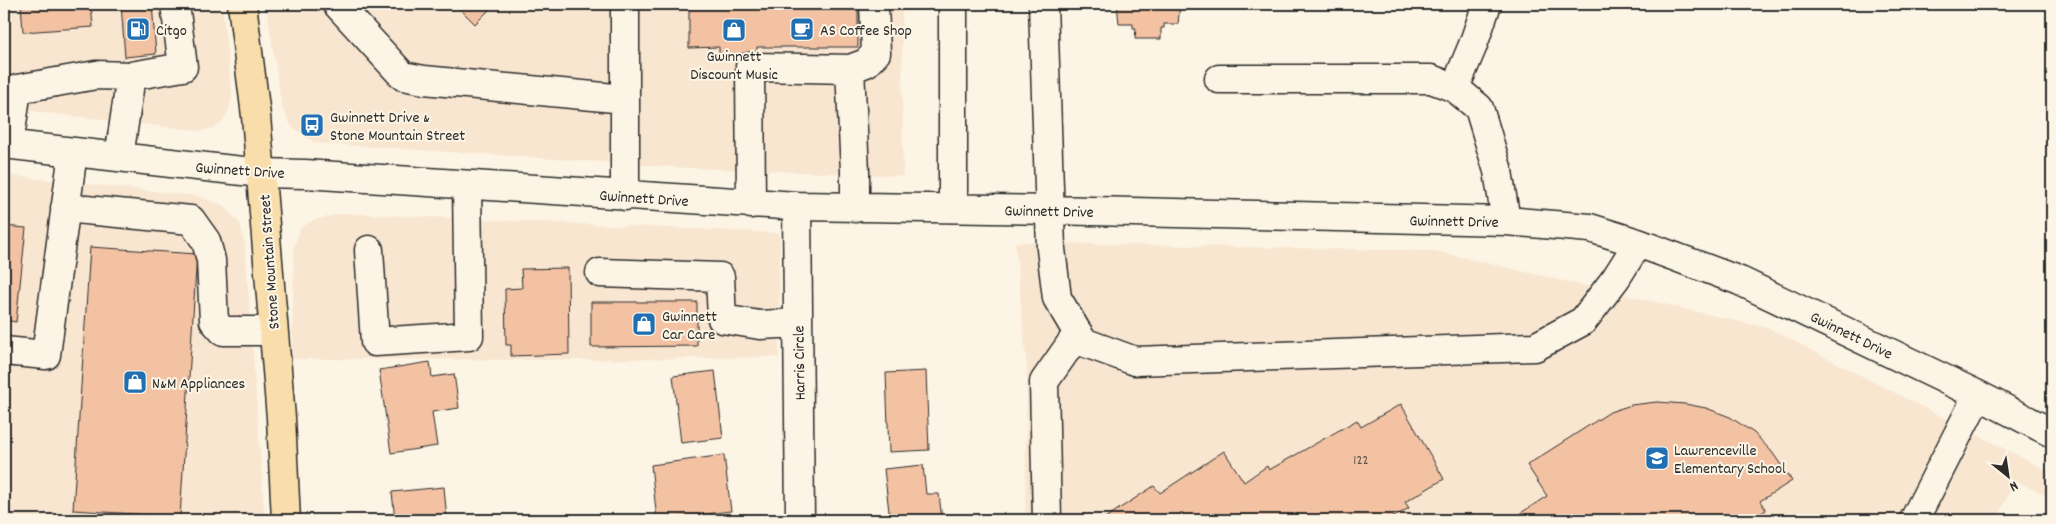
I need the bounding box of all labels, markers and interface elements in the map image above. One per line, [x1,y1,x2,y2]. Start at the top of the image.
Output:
fuel station icon: Citgo [125,16,151,42]
cafe icon: AS Coffee Shop [789,16,815,42]
shop icon: Gwinnett Discount Music [721,17,747,43]
place label: Citgo [156,20,187,43]
place label: AS Coffee Shop [820,20,912,43]
place label: Gwinnett Discount Music [690,46,778,87]
place label: Gwinnett Drive & Stone Mountain Street [330,107,465,148]
bus stop icon: Gwinnett Drive & Stone Mountain Street [299,112,325,138]
street label: Gwinnett Drive [194,157,285,186]
street label: Gwinnett Drive [598,185,689,214]
street label: Stone Mountain Street [254,193,287,330]
street label: Gwinnett Drive [1004,200,1094,225]
street label: Gwinnett Drive [1409,210,1499,235]
place label: Gwinnett Car Care [662,306,717,347]
street label: Gwinnett Drive [1806,306,1896,366]
shop icon: Gwinnett Car Care [631,311,657,337]
street label: Harris Circle [788,325,813,401]
shop icon: N&M Appliances [122,369,148,395]
place label: N&M Appliances [152,373,246,396]
place label: Lawrenceville Elementary School [1674,440,1786,481]
school or university icon: Lawrenceville Elementary School [1644,445,1670,471]
house number: 122 [1353,451,1369,471]
north arrow [1984,452,2034,502]
text: N [2005,475,2021,496]

